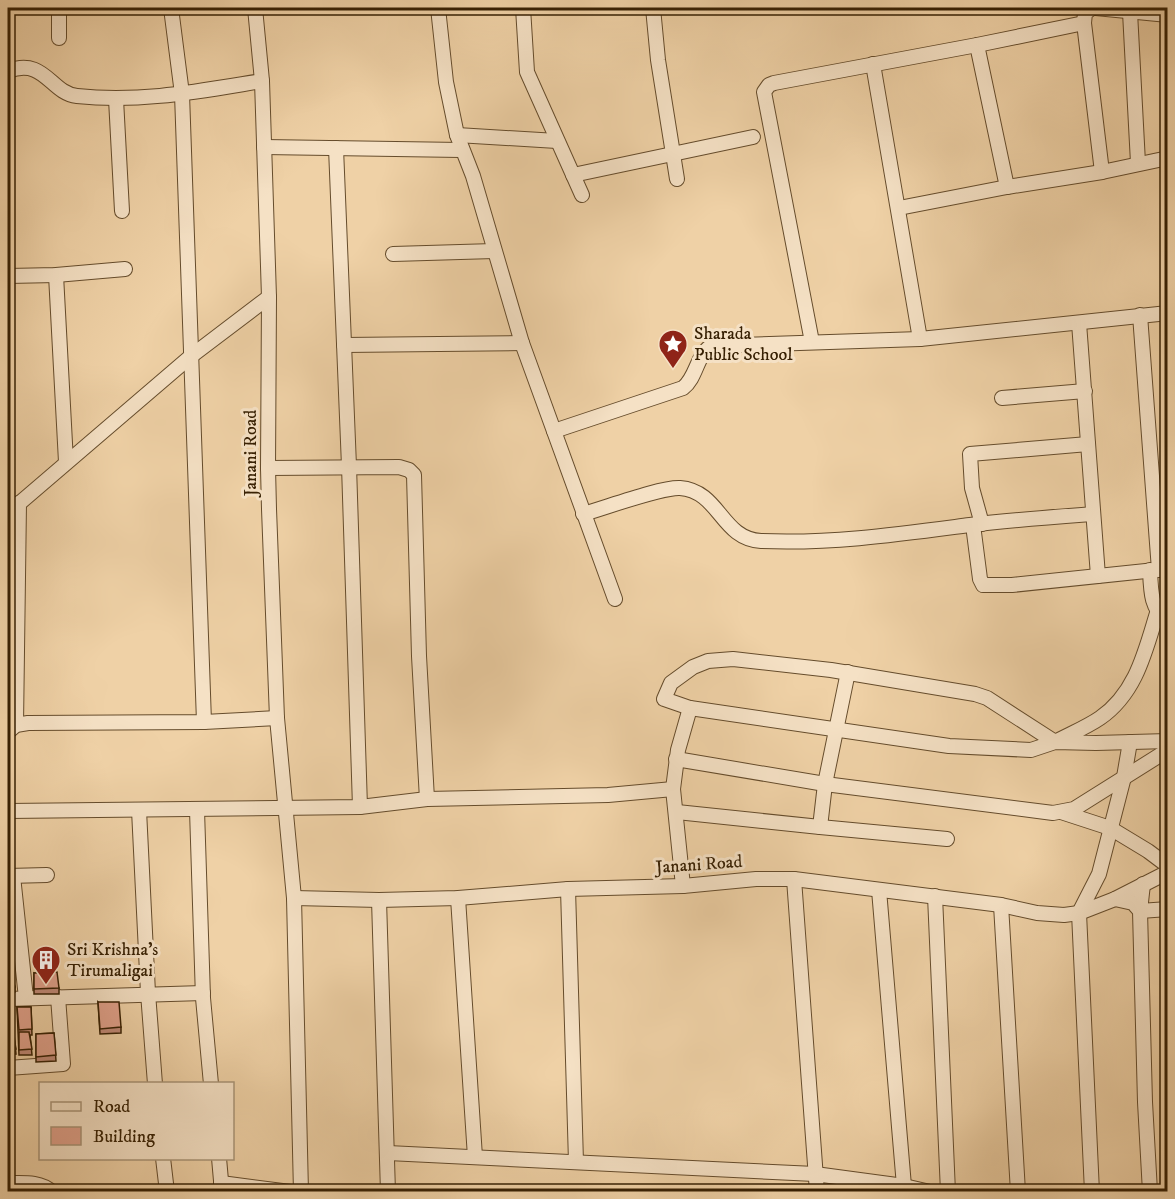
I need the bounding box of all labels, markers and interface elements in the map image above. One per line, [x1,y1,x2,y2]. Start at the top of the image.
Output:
place label: Sharada Public School [694,323,793,366]
place icon: Sharada Public School [657,328,689,370]
street label: Janani Road [240,410,262,498]
street label: Janani Road [653,851,743,879]
place label: Sri Krishna's Tirumaligai [67,939,158,982]
building icon: Sri Krishna's Tirumaligai [30,944,62,986]
legend [39,1082,234,1160]
text: Road [93,1096,130,1118]
text: Building [93,1126,155,1148]

